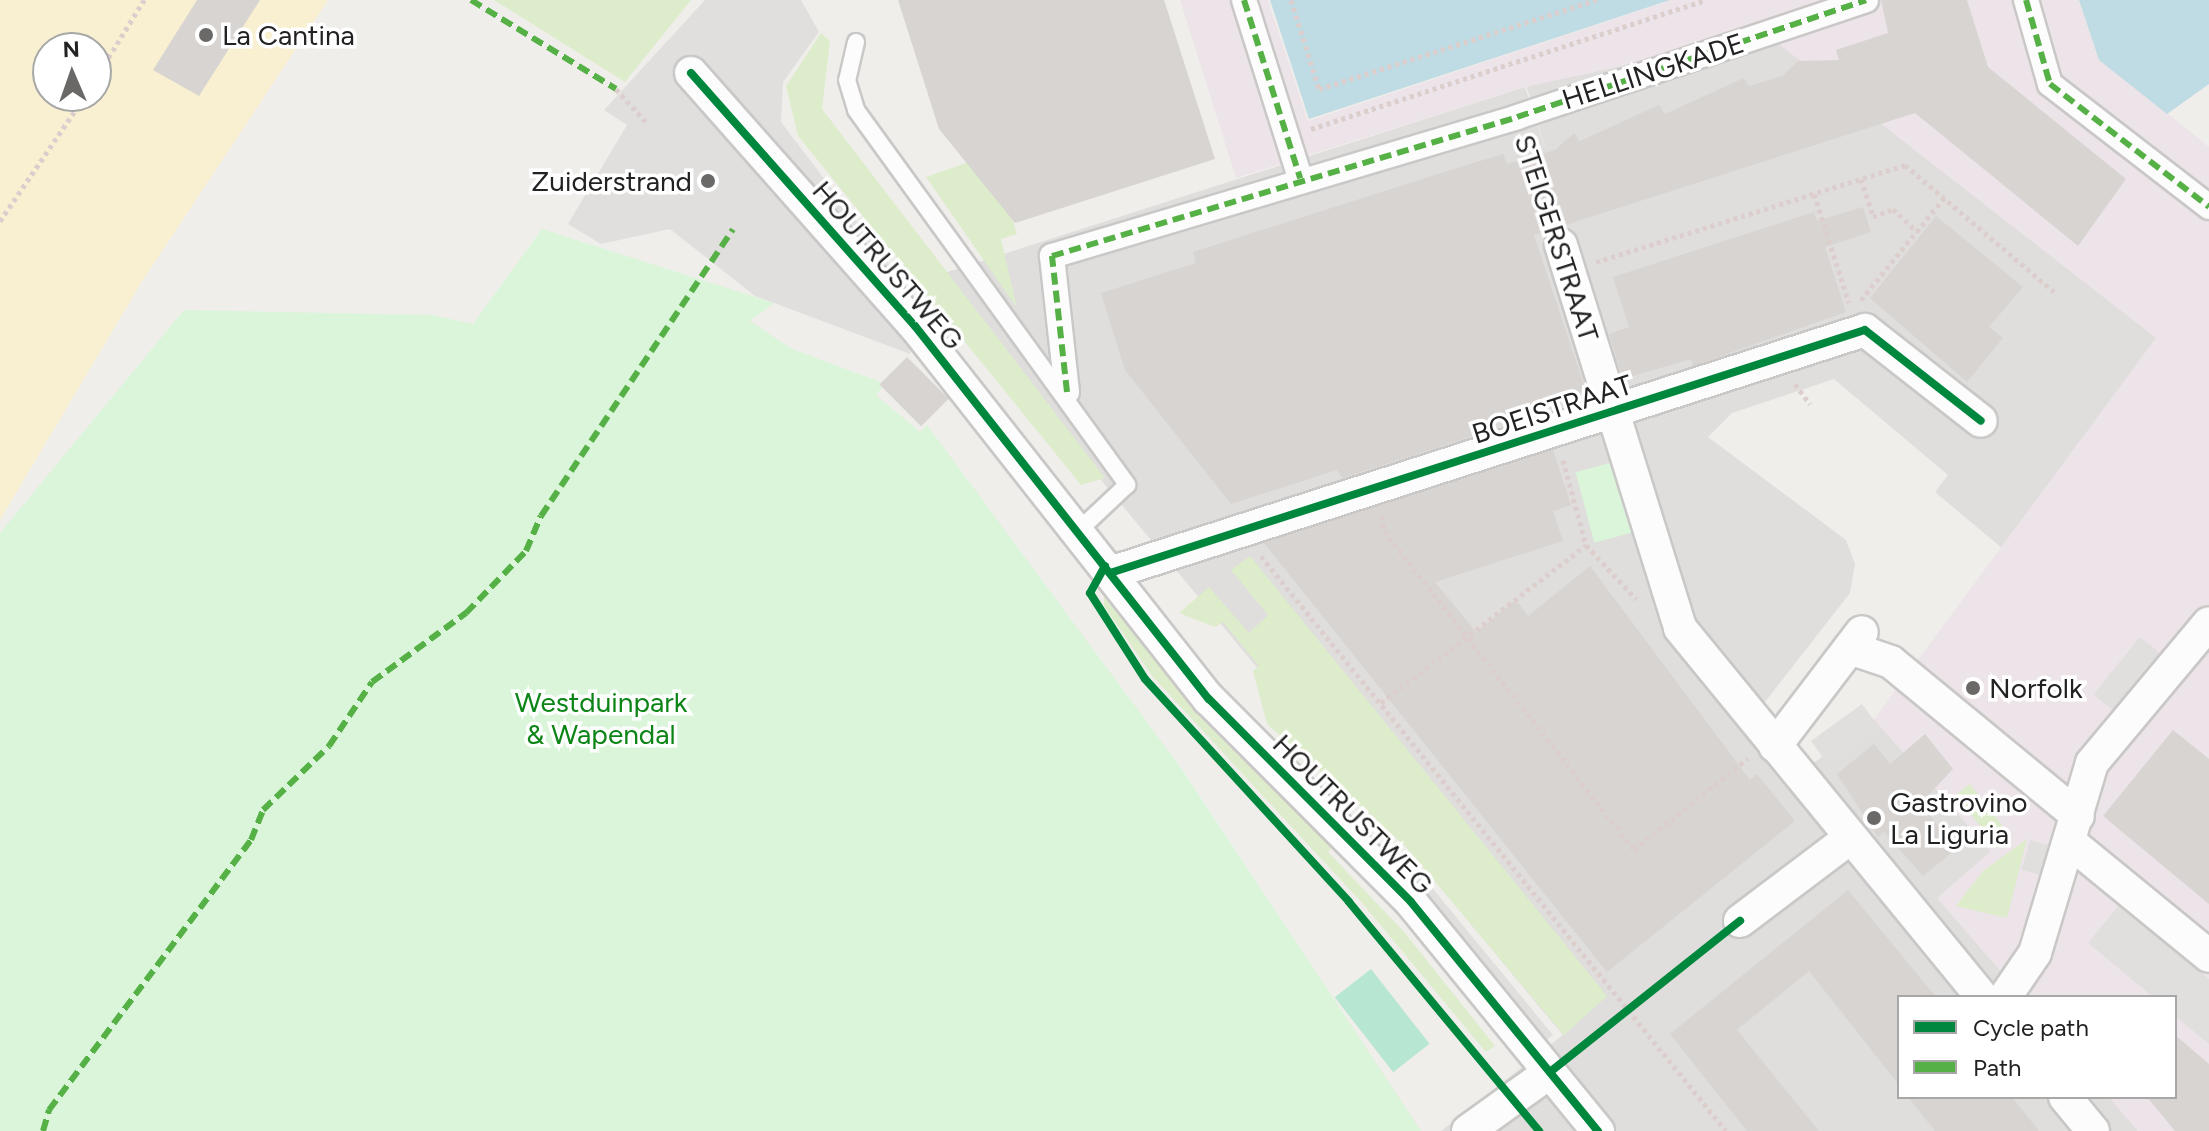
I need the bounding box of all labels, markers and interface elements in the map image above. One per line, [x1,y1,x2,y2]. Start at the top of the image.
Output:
place label: La Cantina [222,18,355,52]
marker: La Cantina [197,26,215,44]
street label: HELLINGKADE [1558,26,1748,116]
north arrow [32,32,112,112]
text: N [62,36,80,63]
street label: STEIGERSTRAAT [1508,130,1606,346]
place label: Zuiderstrand [531,164,692,198]
marker: Zuiderstrand [699,172,717,190]
street label: HOUTRUSTWEG [806,174,970,356]
street label: BOEISTRAAT [1468,367,1636,451]
place label: Norfolk [1989,671,2083,705]
marker: Norfolk [1964,679,1982,697]
park label: Westduinpark & Wapendal [515,685,687,751]
street label: HOUTRUSTWEG [1266,727,1440,901]
place label: Gastrovino La Liguria [1890,785,2027,851]
marker: Gastrovino La Liguria [1865,809,1883,827]
legend [1897,995,2177,1099]
text: Cycle path [1973,1013,2089,1042]
text: Path [1973,1053,2021,1082]

